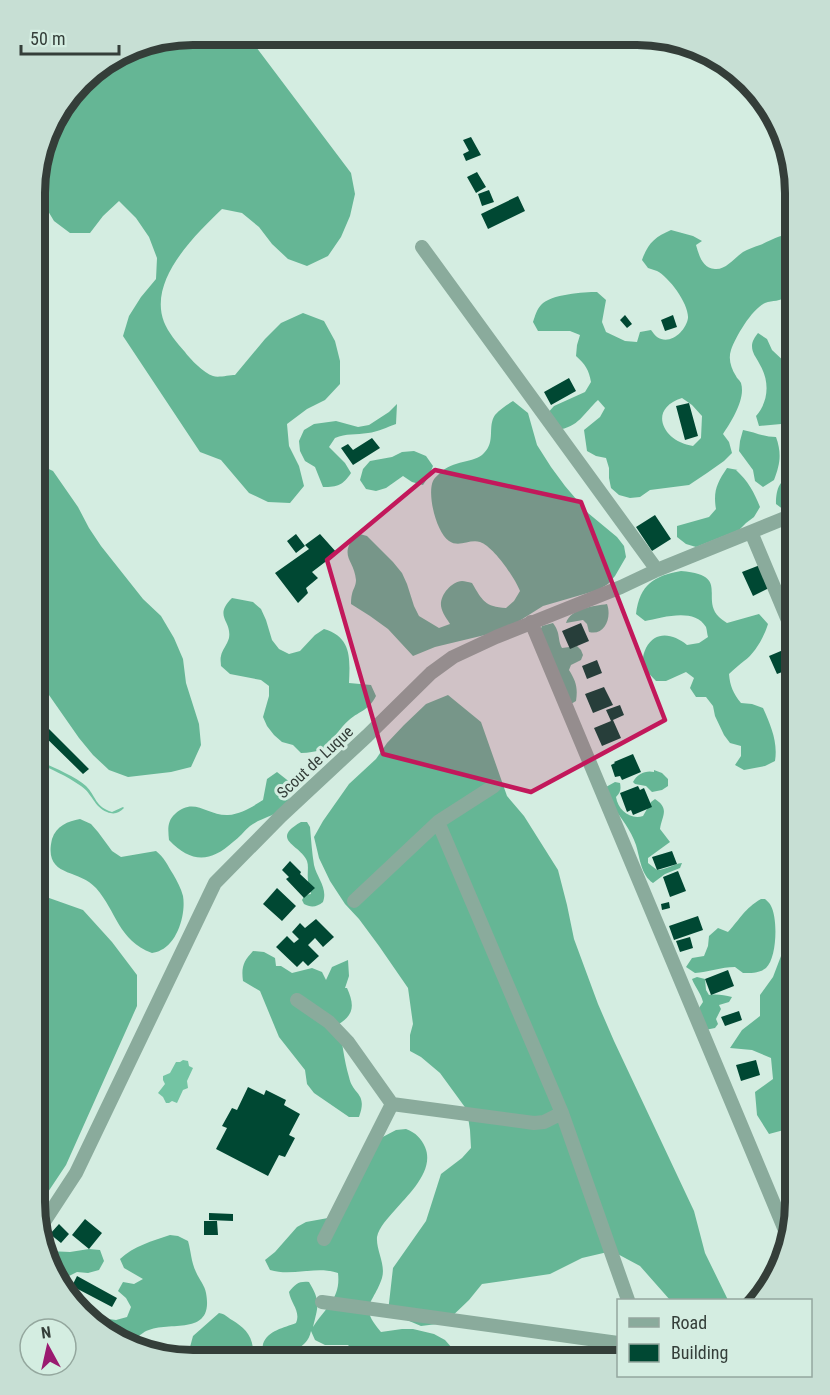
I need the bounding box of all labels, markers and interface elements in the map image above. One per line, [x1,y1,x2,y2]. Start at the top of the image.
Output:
scale bar [21,18,118,56]
text: 50 m [30,28,65,49]
street label: Scout de Luque [273,722,357,802]
legend [617,1299,812,1377]
text: Road [671,1312,707,1333]
north arrow [18,1317,78,1377]
text: N [40,1323,52,1343]
text: Building [671,1342,728,1363]

